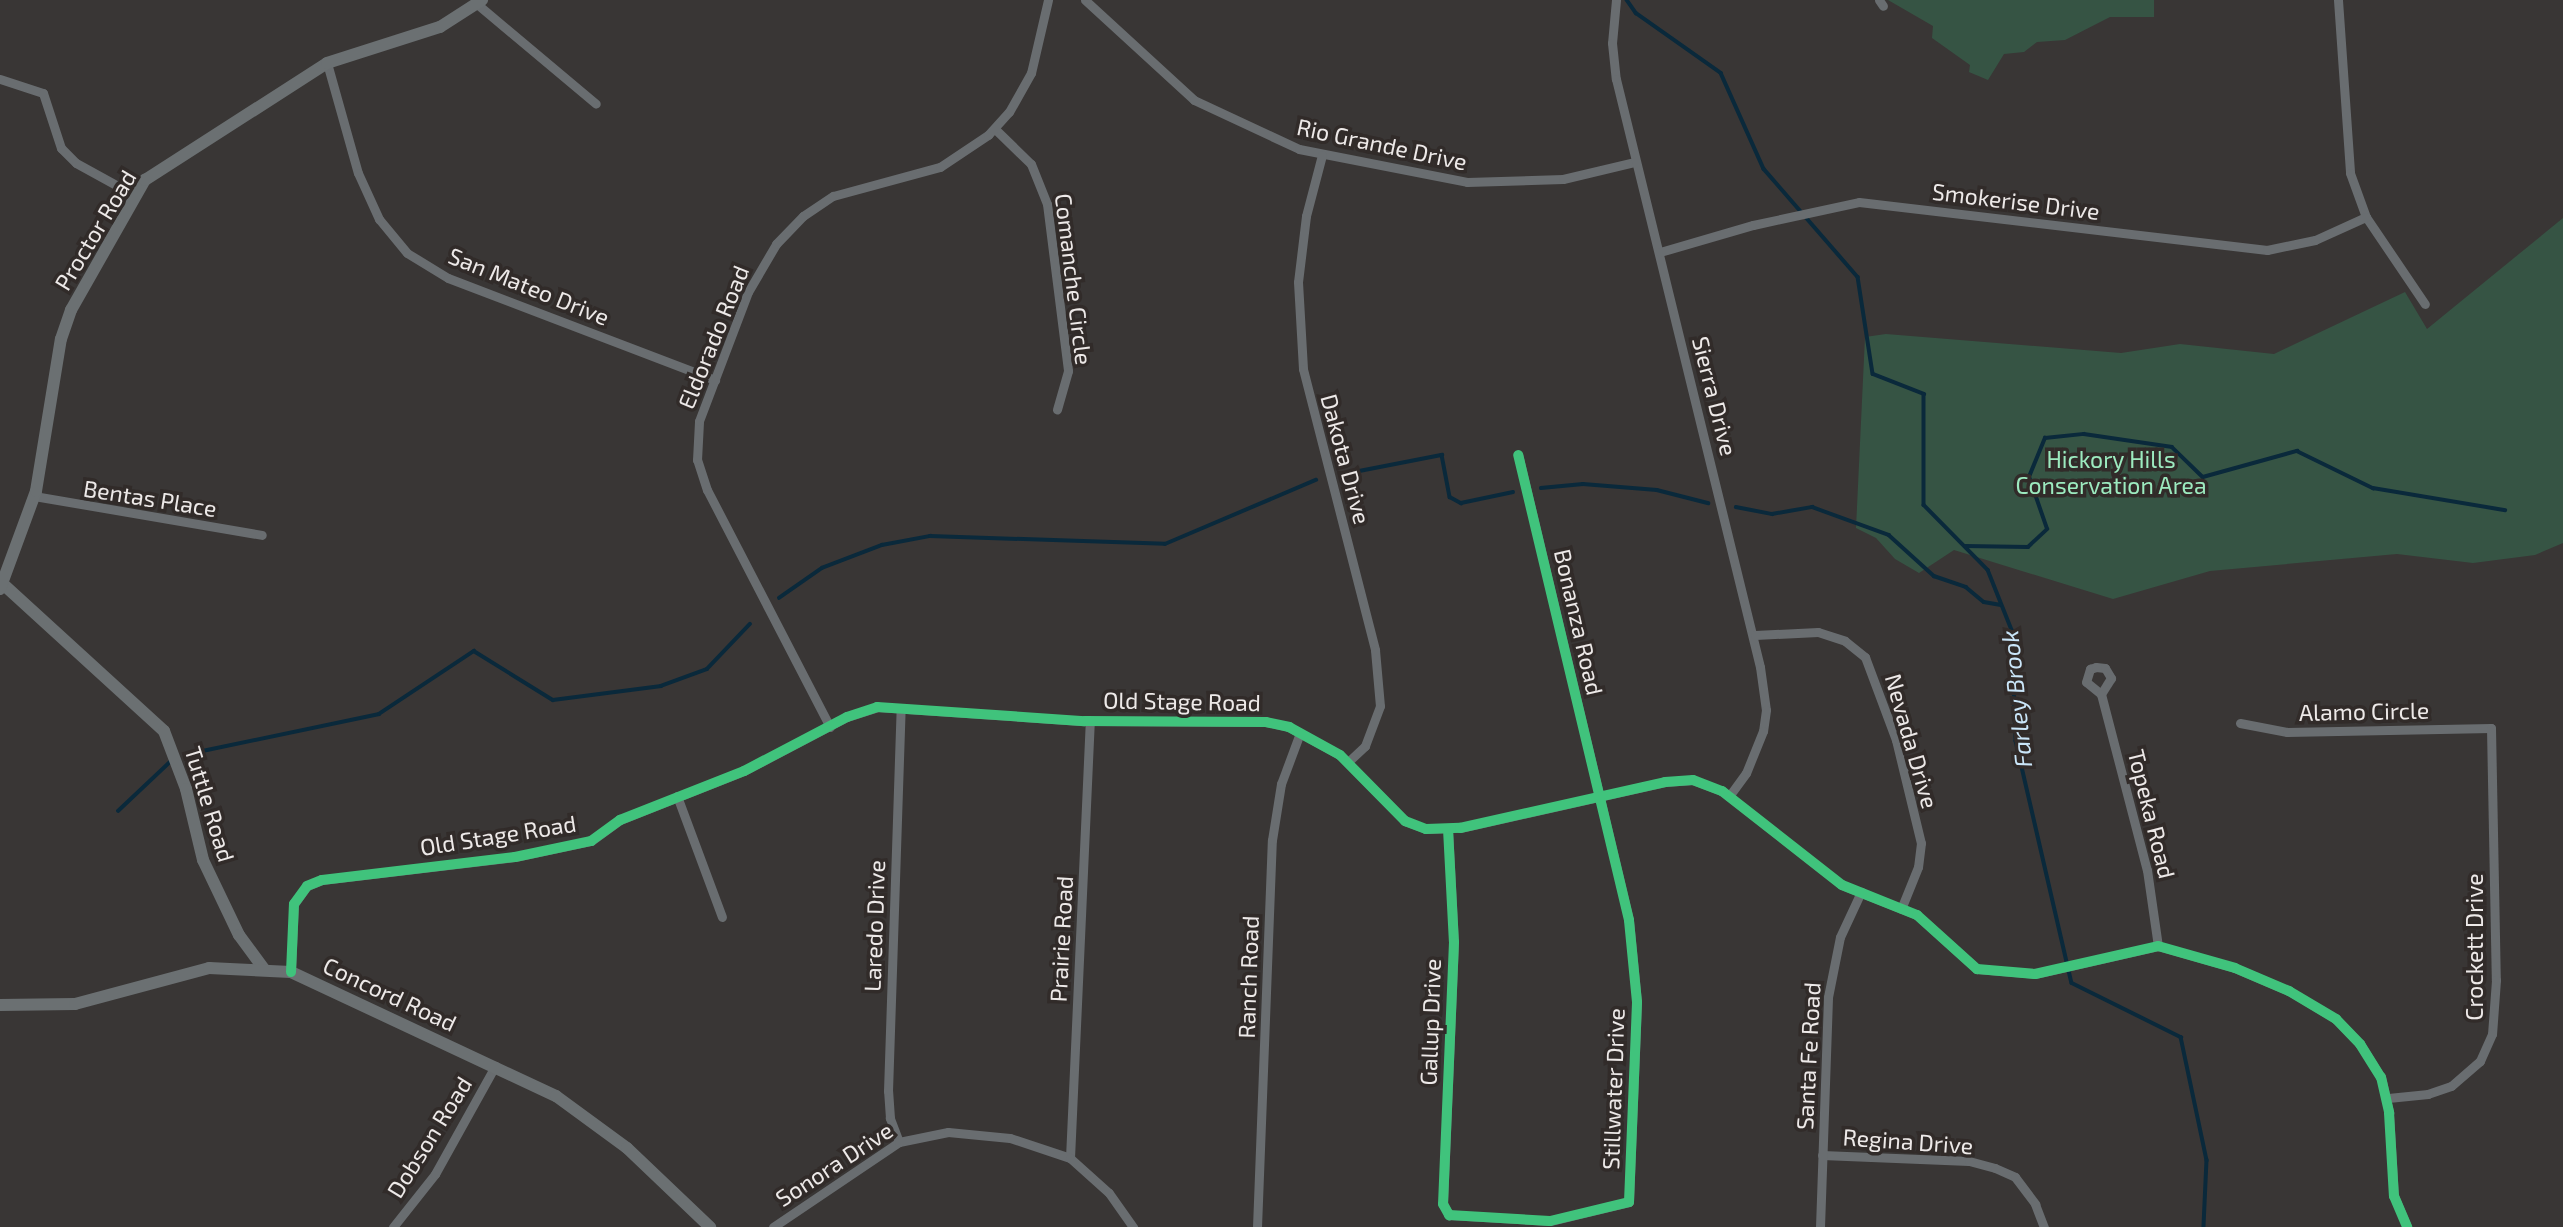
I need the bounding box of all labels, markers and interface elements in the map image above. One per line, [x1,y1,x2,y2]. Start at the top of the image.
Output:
street label: Rio Grande Drive [1295,113,1469,175]
street label: Proctor Road [48,165,142,295]
street label: Smokerise Drive [1931,177,2101,225]
street label: Comanche Circle [1050,192,1098,366]
street label: San Mateo Drive [445,241,613,331]
street label: Eldorado Road [672,261,754,413]
street label: Sierra Drive [1687,334,1743,458]
street label: Dakota Drive [1315,391,1377,527]
park label: Hickory Hills Conservation Area [2015,445,2207,499]
street label: Bentas Place [81,474,219,522]
street label: Bonanza Road [1549,546,1609,698]
water label: Farley Brook [1994,629,2038,769]
street label: Nevada Drive [1880,671,1944,811]
street label: Old Stage Road [1103,686,1261,716]
street label: Alamo Circle [2299,696,2429,726]
street label: Tuttle Road [179,743,241,865]
street label: Topeka Road [2123,747,2181,881]
street label: Old Stage Road [418,809,578,861]
street label: Laredo Drive [858,860,890,992]
street label: Crockett Drive [2460,873,2488,1021]
street label: Prairie Road [1044,875,1078,1003]
street label: Ranch Road [1232,915,1264,1039]
street label: Concord Road [319,951,461,1037]
street label: Gallup Drive [1414,958,1446,1086]
street label: Santa Fe Road [1790,981,1826,1131]
street label: Stillwater Drive [1596,1007,1630,1171]
street label: Dobson Road [381,1071,477,1203]
street label: Sonora Drive [770,1116,898,1212]
street label: Regina Drive [1842,1123,1974,1159]

